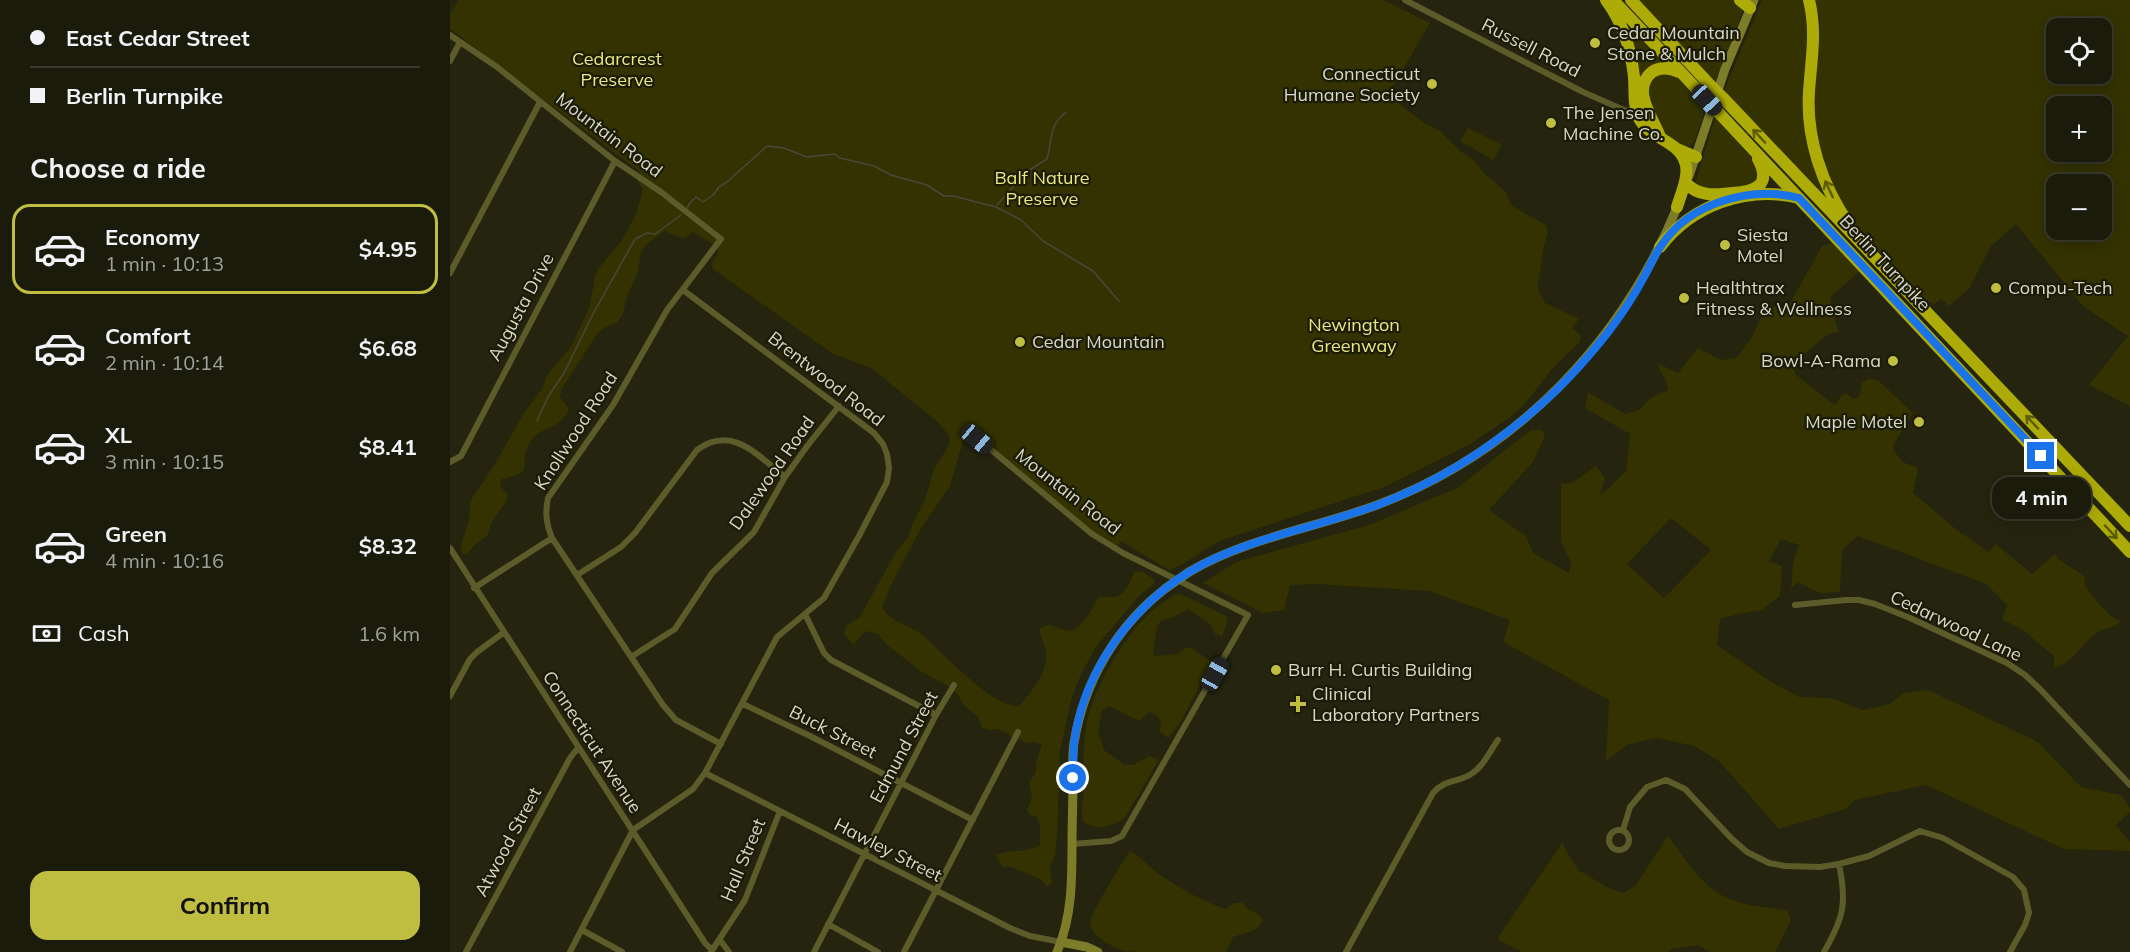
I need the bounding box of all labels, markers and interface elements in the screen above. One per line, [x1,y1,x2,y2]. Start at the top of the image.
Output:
street label: Russell Road [1478,13,1585,82]
map controls [2046,18,2112,240]
button: locate [2046,18,2112,84]
place label: Cedar Mountain Stone & Mulch [1607,21,1740,65]
text: East Cedar Street [66,24,250,52]
marker: Cedar Mountain Stone & Mulch [1588,36,1602,50]
park label: Cedarcrest Preserve [572,47,662,91]
place label: Connecticut Humane Society [1284,62,1420,106]
marker: Connecticut Humane Society [1425,77,1439,91]
car [1688,81,1726,119]
text: Berlin Turnpike [66,82,223,110]
street label: Mountain Road [551,87,667,182]
button: + [2046,96,2112,162]
place label: The Jensen Machine Co. [1563,101,1664,145]
marker: The Jensen Machine Co. [1544,116,1558,130]
one-way arrow [1752,129,1766,144]
text: Choose a ride [30,151,206,185]
park label: Balf Nature Preserve [994,166,1090,210]
button: − [2046,174,2112,240]
one-way arrow [1823,181,1834,199]
street label: Berlin Turnpike [1835,210,1936,316]
icon: car [33,222,87,276]
text: Economy [105,223,200,251]
place label: Siesta Motel [1737,223,1788,267]
text: $4.95 [359,235,417,263]
marker: Siesta Motel [1718,238,1732,252]
street label: Augusta Drive [482,249,559,365]
text: 1 min · 10:13 [105,251,224,276]
place label: Healthtrax Fitness & Wellness [1696,276,1852,320]
place label: Compu-Tech [2008,276,2113,299]
marker: Compu-Tech [1989,281,2003,295]
marker: Healthtrax Fitness & Wellness [1677,291,1691,305]
park label: Newington Greenway [1308,313,1400,357]
icon: car [33,321,87,375]
text: Comfort [105,322,191,350]
street label: Brentwood Road [764,326,889,431]
place label: Cedar Mountain [1032,330,1165,353]
text: $6.68 [359,334,417,362]
marker: Cedar Mountain [1013,335,1027,349]
place label: Bowl-A-Rama [1761,349,1881,372]
text: 2 min · 10:14 [105,350,224,375]
marker: Bowl-A-Rama [1886,354,1900,368]
street label: Knollwood Road [529,367,622,494]
place label: Maple Motel [1805,410,1907,433]
street label: Dalewood Road [724,411,819,534]
marker: Maple Motel [1912,415,1926,429]
one-way arrow [2025,415,2040,430]
icon: car [33,420,87,474]
text: XL [105,421,132,449]
car [957,421,997,457]
text: $8.41 [359,433,417,461]
route end [2027,442,2054,469]
street label: Mountain Road [1011,443,1126,540]
text: 3 min · 10:15 [105,449,224,474]
callout: 4 min [1992,477,2090,519]
text: 4 min [2015,485,2068,510]
icon: car [33,519,87,573]
text: Green [105,520,167,548]
one-way arrow [2104,525,2118,540]
text: $8.32 [359,532,417,560]
text: 4 min · 10:16 [105,548,224,573]
street label: Cedarwood Lane [1887,585,2026,666]
icon: cash [30,617,63,650]
text: Cash [78,619,130,647]
text: 1.6 km [358,621,420,646]
car [1198,654,1232,694]
place label: Burr H. Curtis Building [1288,658,1472,681]
marker: Burr H. Curtis Building [1269,663,1283,677]
street label: Connecticut Avenue [538,666,647,817]
place label: Clinical Laboratory Partners [1312,682,1480,726]
street label: Edmund Street [864,687,943,807]
marker: Clinical Laboratory Partners [1289,695,1307,713]
street label: Buck Street [786,700,881,763]
route start [1059,764,1086,791]
street label: Atwood Street [469,783,546,900]
street label: Hawley Street [830,812,946,887]
street label: Hall Street [715,815,770,905]
button: Confirm [30,871,420,940]

